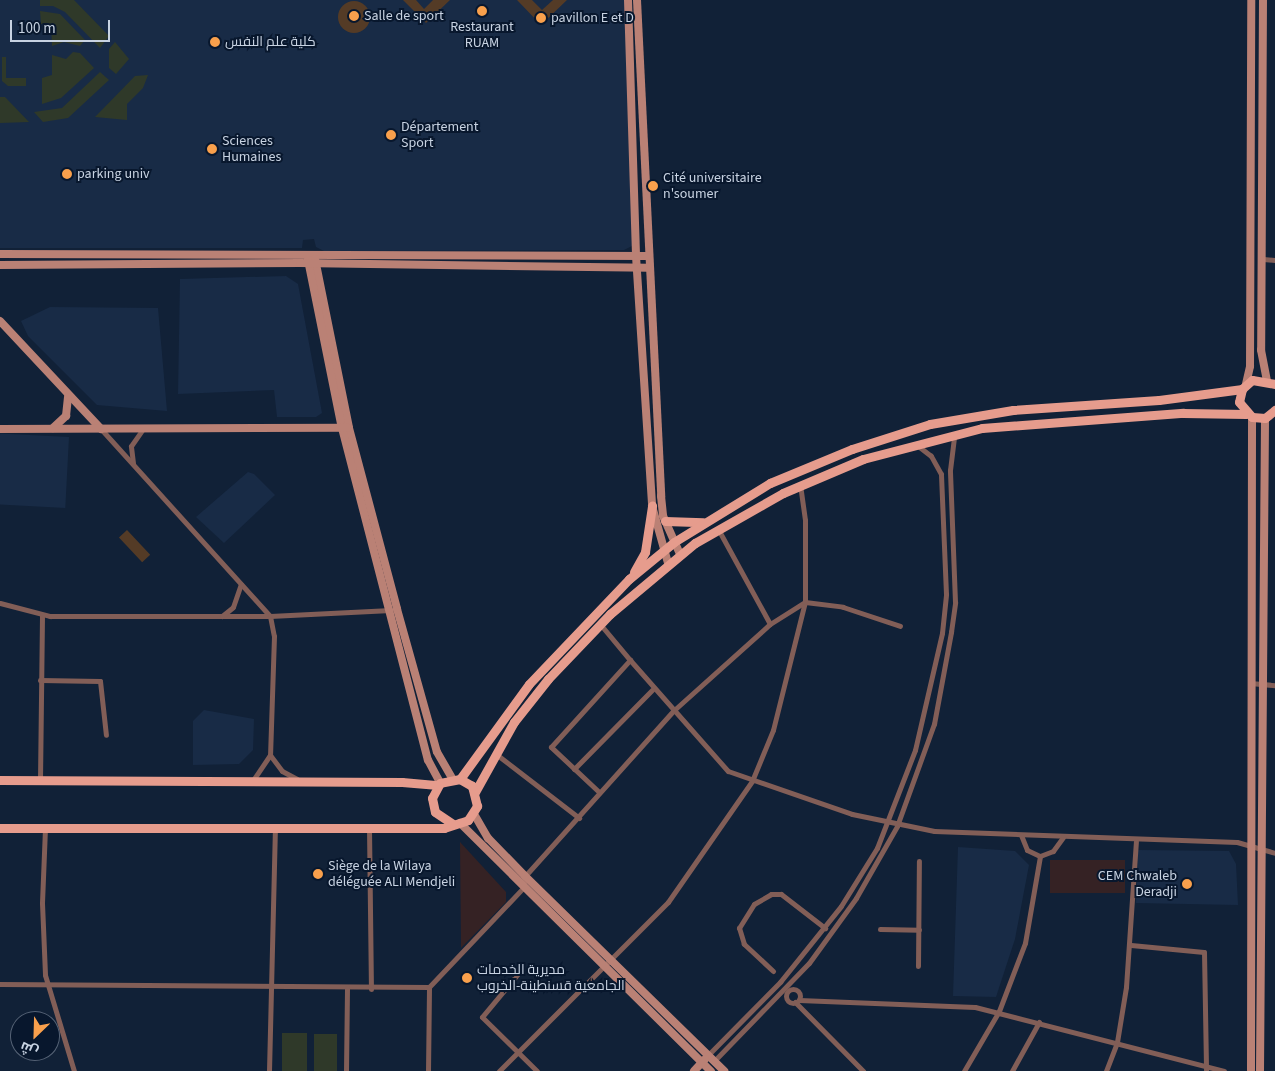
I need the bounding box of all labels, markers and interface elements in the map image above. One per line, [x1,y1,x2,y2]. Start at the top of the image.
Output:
marker: Restaurant RUAM [476,5,488,17]
place label: Salle de sport [364,8,444,24]
scale bar [12,10,112,42]
marker: Salle de sport [348,10,360,22]
place label: pavillon E et D [551,10,634,26]
marker: pavillon E et D [535,12,547,24]
text: 100 m [18,18,56,39]
place label: Restaurant RUAM [450,19,514,52]
place label: كلية علم النفس [225,34,316,50]
marker: كلية علم النفس [209,36,221,48]
place label: Département Sport [401,119,478,152]
marker: Département Sport [385,129,397,141]
place label: Sciences Humaines [222,133,281,166]
marker: Sciences Humaines [206,143,218,155]
place label: parking univ [77,166,150,182]
marker: parking univ [61,168,73,180]
place label: Cité universitaire n'soumer [663,170,762,202]
marker: Cité universitaire n'soumer [647,180,659,192]
place label: Siège de la Wilaya déléguée ALI Mendjeli [328,858,455,890]
marker: Siège de la Wilaya déléguée ALI Mendjeli [312,868,324,880]
place label: CEM Chwaleb Deradji [1098,868,1177,900]
marker: CEM Chwaleb Deradji [1181,878,1193,890]
place label: مديرية الخدمات الجامعية قسنطينة-الخروب [477,962,625,994]
marker: مديرية الخدمات الجامعية قسنطينة-الخروب [461,972,473,984]
north arrow [10,1011,60,1061]
text: ش [17,1036,42,1062]

